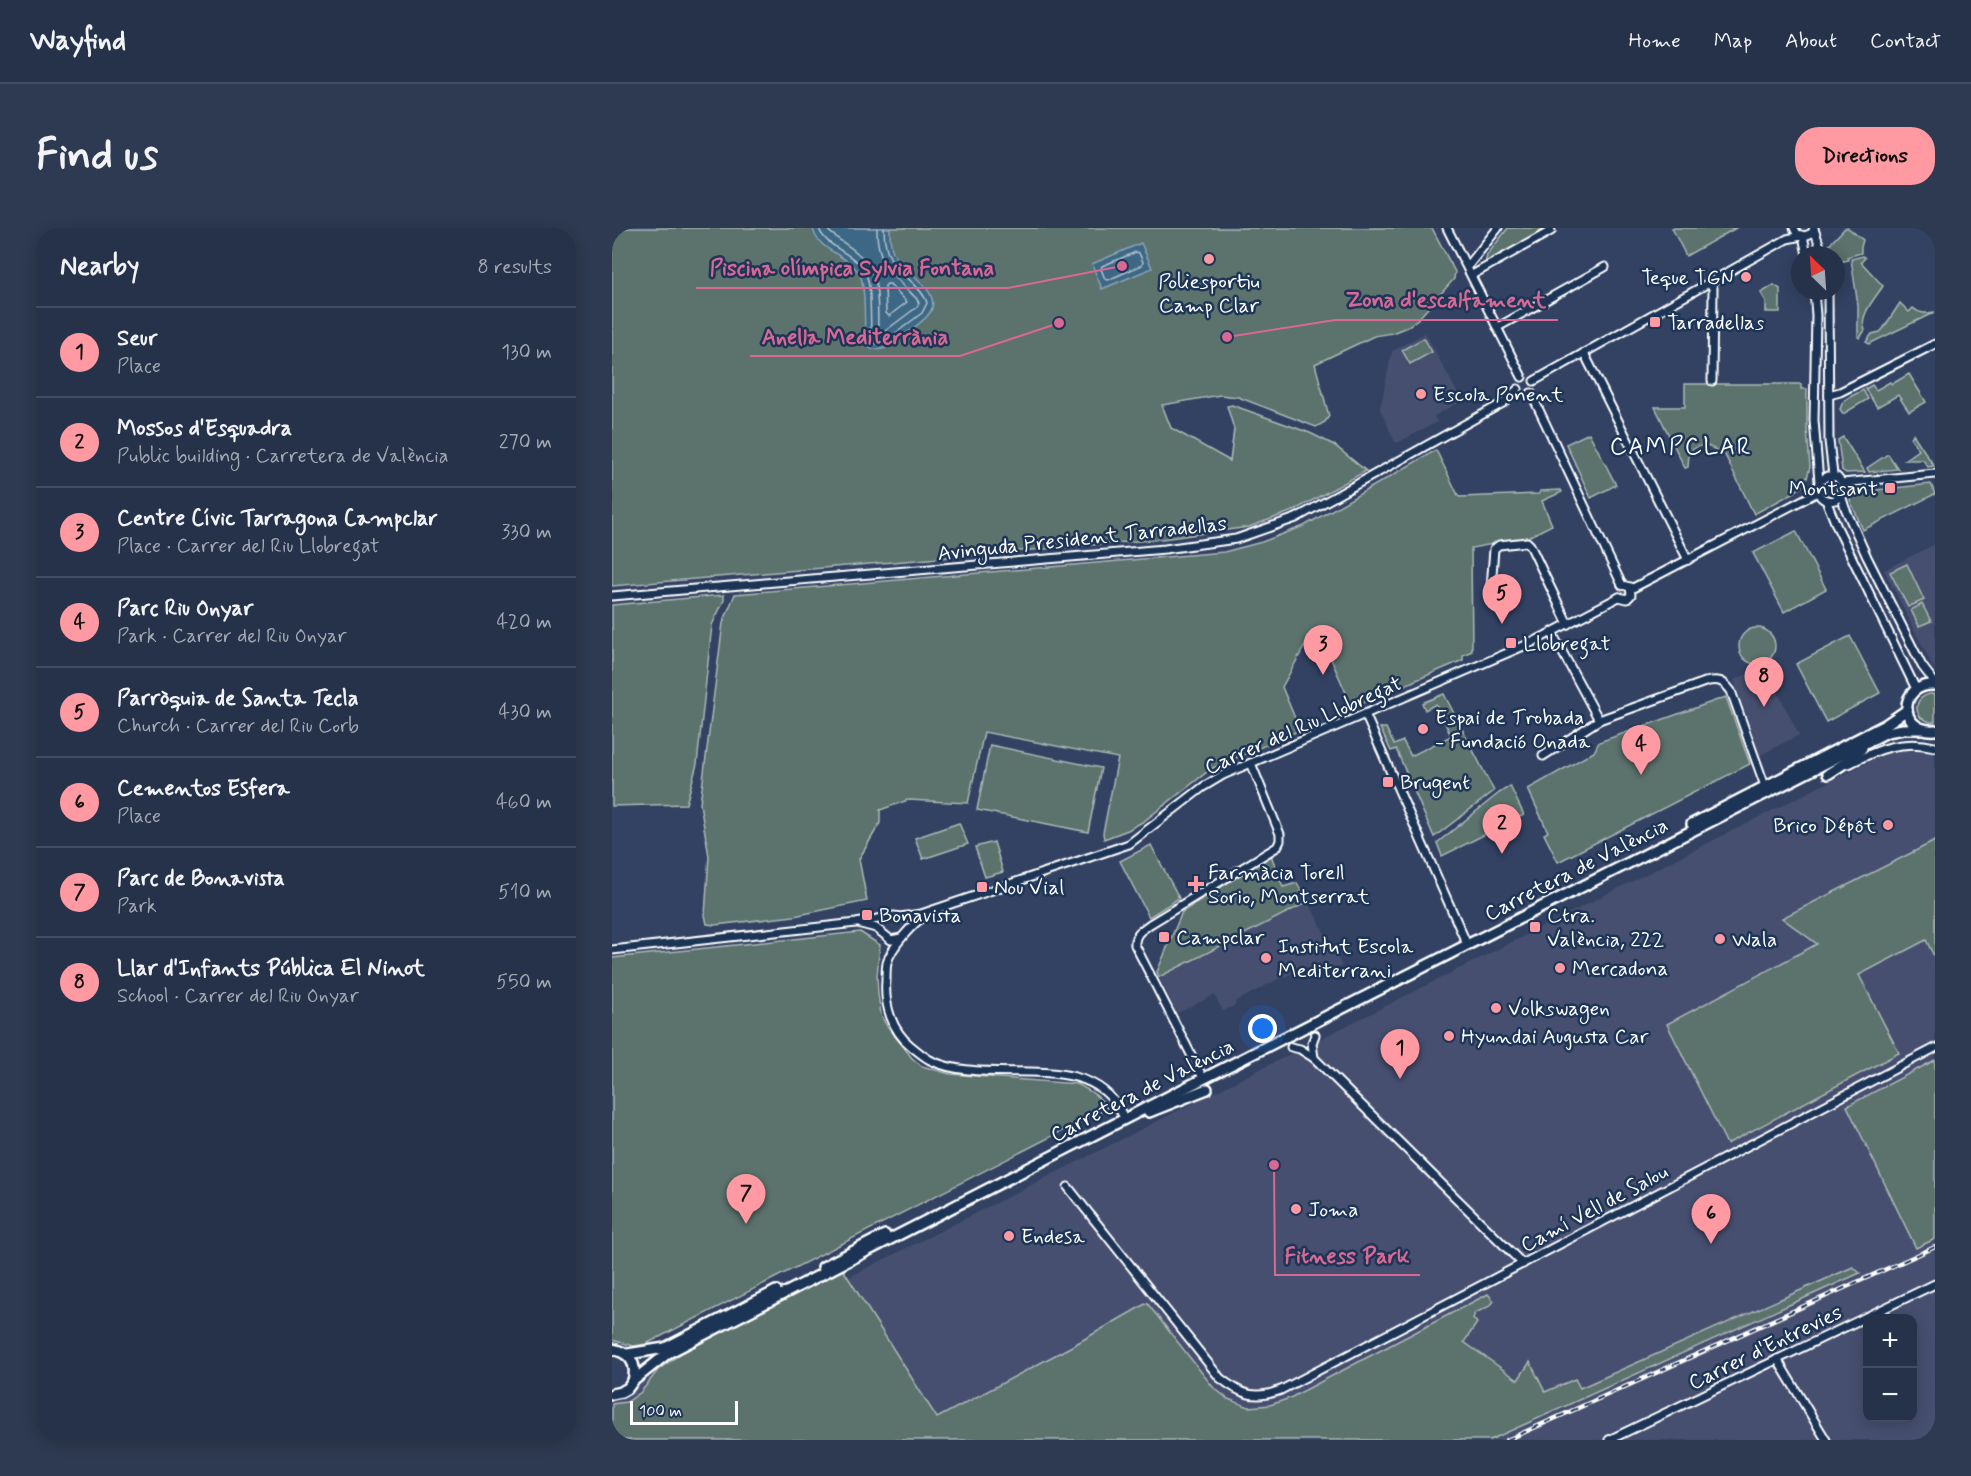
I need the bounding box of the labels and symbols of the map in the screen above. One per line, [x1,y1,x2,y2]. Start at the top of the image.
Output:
north arrow [1791,246,1845,300]
callout: Piscina olímpica Sylvia Fontana [696,248,1008,288]
marker: Poliesportiu Camp Clar [1202,252,1216,266]
text: Piscina olímpica Sylvia Fontana [710,255,995,283]
place label: Teque TGN [1641,264,1734,292]
place label: Poliesportiu Camp Clar [1158,268,1260,320]
marker: Teque TGN [1739,270,1753,284]
callout: Zona d'escalfament [1335,280,1558,320]
text: Zona d'escalfament [1346,287,1547,315]
place label: Tarradellas [1667,309,1764,337]
marker: Tarradellas [1648,315,1662,329]
callout: Anella Mediterrània [750,316,960,356]
text: Anella Mediterrània [762,324,948,352]
place label: Escola Ponent [1433,381,1564,409]
marker: Escola Ponent [1414,387,1428,401]
district label: CAMPCLAR [1610,432,1752,463]
place label: Montsant [1789,475,1878,503]
marker: Montsant [1883,481,1897,495]
street label: Avinguda President Tarradellas [936,510,1228,569]
pin: 5 [1482,574,1522,624]
pin: 3 [1304,626,1342,675]
place label: Llobregat [1523,630,1611,660]
marker: Llobregat [1504,636,1518,650]
pin: 8 [1744,658,1784,707]
street label: Carrer del Riu Llobregat [1200,670,1407,784]
place label: Espai de Trobada - Fundació Onada [1435,704,1591,756]
marker: Espai de Trobada - Fundació Onada [1416,722,1430,736]
pin: 4 [1622,726,1660,775]
place label: Brugent [1400,769,1470,798]
marker: Brugent [1381,775,1395,789]
pin: 2 [1482,804,1522,854]
street label: Carretera de València [1480,811,1673,928]
place label: Brico Dépôt [1773,812,1877,840]
marker: Brico Dépôt [1881,818,1895,832]
place label: Farmàcia Torell Sorio, Montserrat [1208,859,1370,911]
place label: Nou Vial [994,874,1065,902]
marker: Farmàcia Torell Sorio, Montserrat [1189,877,1203,891]
marker: Nou Vial [975,880,989,894]
place label: Bonavista [879,902,961,930]
place label: Ctra. València, 222 [1547,902,1664,954]
marker: Bonavista [860,908,874,922]
marker: Ctra. València, 222 [1528,920,1542,934]
place label: Campclar [1176,924,1265,952]
place label: Wala [1732,926,1777,954]
marker: Campclar [1157,930,1171,944]
marker: Wala [1713,932,1727,946]
place label: Institut Escola Mediterrani [1278,933,1414,985]
marker: Institut Escola Mediterrani [1259,951,1273,965]
place label: Mercadona [1572,955,1668,983]
marker: Mercadona [1553,961,1567,975]
place label: Volkswagen [1508,995,1610,1024]
marker: Volkswagen [1489,1001,1503,1015]
your location [1248,1014,1277,1043]
place label: Hyundai Augusta Car [1461,1023,1649,1051]
marker: Hyundai Augusta Car [1442,1029,1456,1043]
pin: 1 [1380,1030,1420,1079]
street label: Carretera de València [1046,1032,1239,1149]
street label: Camí Vell de Salou [1516,1158,1673,1260]
pin: 7 [726,1174,766,1224]
pin: 6 [1692,1194,1730,1244]
place label: Joma [1308,1196,1358,1224]
marker: Joma [1289,1202,1303,1216]
place label: Endesa [1021,1223,1085,1251]
marker: Endesa [1002,1229,1016,1243]
callout: Fitness Park [1275,1235,1420,1275]
text: Fitness Park [1285,1243,1410,1271]
street label: Carrer d'Entrevies [1684,1299,1847,1397]
scale bar [630,1398,738,1426]

